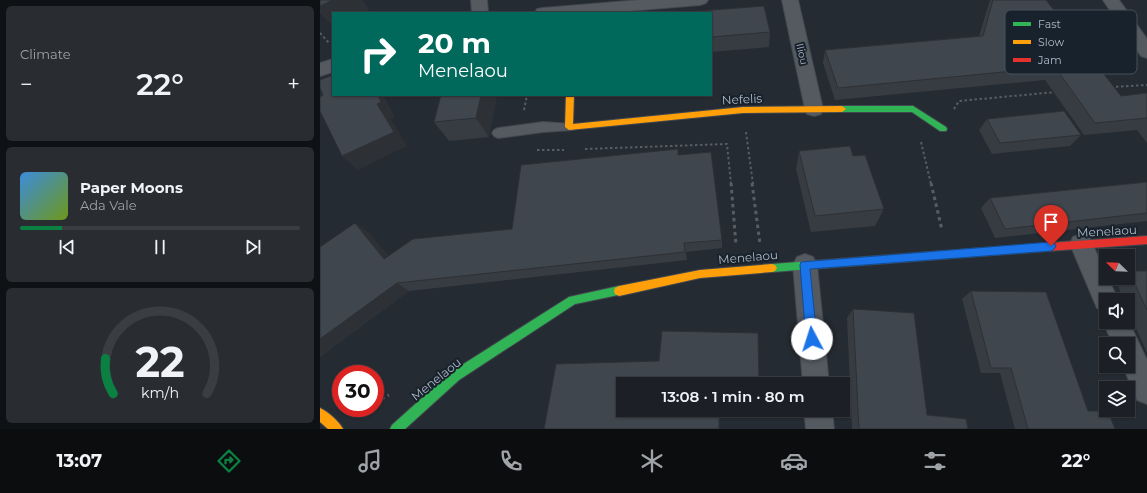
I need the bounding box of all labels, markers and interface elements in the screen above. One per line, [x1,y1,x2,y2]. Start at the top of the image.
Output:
legend [1005,10,1137,74]
text: Fast [1038,17,1062,31]
text: 20 m [418,26,491,60]
icon: right [352,28,404,80]
text: Slow [1038,35,1064,49]
street label: Iliou [793,42,811,66]
text: Climate [20,46,71,62]
text: Jam [1037,53,1062,67]
text: Menelaou [418,60,508,82]
text: 22° [136,66,184,103]
text: − [20,71,33,98]
text: + [287,71,300,98]
street label: Nefelis [721,90,763,108]
text: Paper Moons [80,178,183,197]
text: Ada Vale [80,197,137,213]
pin [1034,205,1068,246]
icon: arrive [1040,211,1062,233]
street label: Menelaou [1077,222,1137,240]
icon: previous [56,236,78,258]
icon: pause [149,236,171,258]
icon: next [242,236,264,258]
street label: Menelaou [717,247,779,267]
north arrow [1099,249,1135,285]
map controls [1099,249,1135,417]
button: sound [1099,293,1135,329]
position arrow [791,318,833,360]
text: 22 [135,336,185,386]
button: search [1099,337,1135,373]
street label: Menelaou [408,354,464,404]
speed limit sign: 30 [332,365,384,417]
button: layers [1099,381,1135,417]
text: km/h [141,383,179,401]
text: 13:08 · 1 min · 80 m [661,387,805,406]
icon: directions [215,447,243,475]
icon: music [356,447,384,475]
icon: phone [497,447,525,475]
icon: climate [638,447,666,475]
icon: car [780,447,808,475]
icon: filters [921,447,949,475]
text: 13:07 [57,450,102,472]
text: 22° [1062,450,1090,472]

